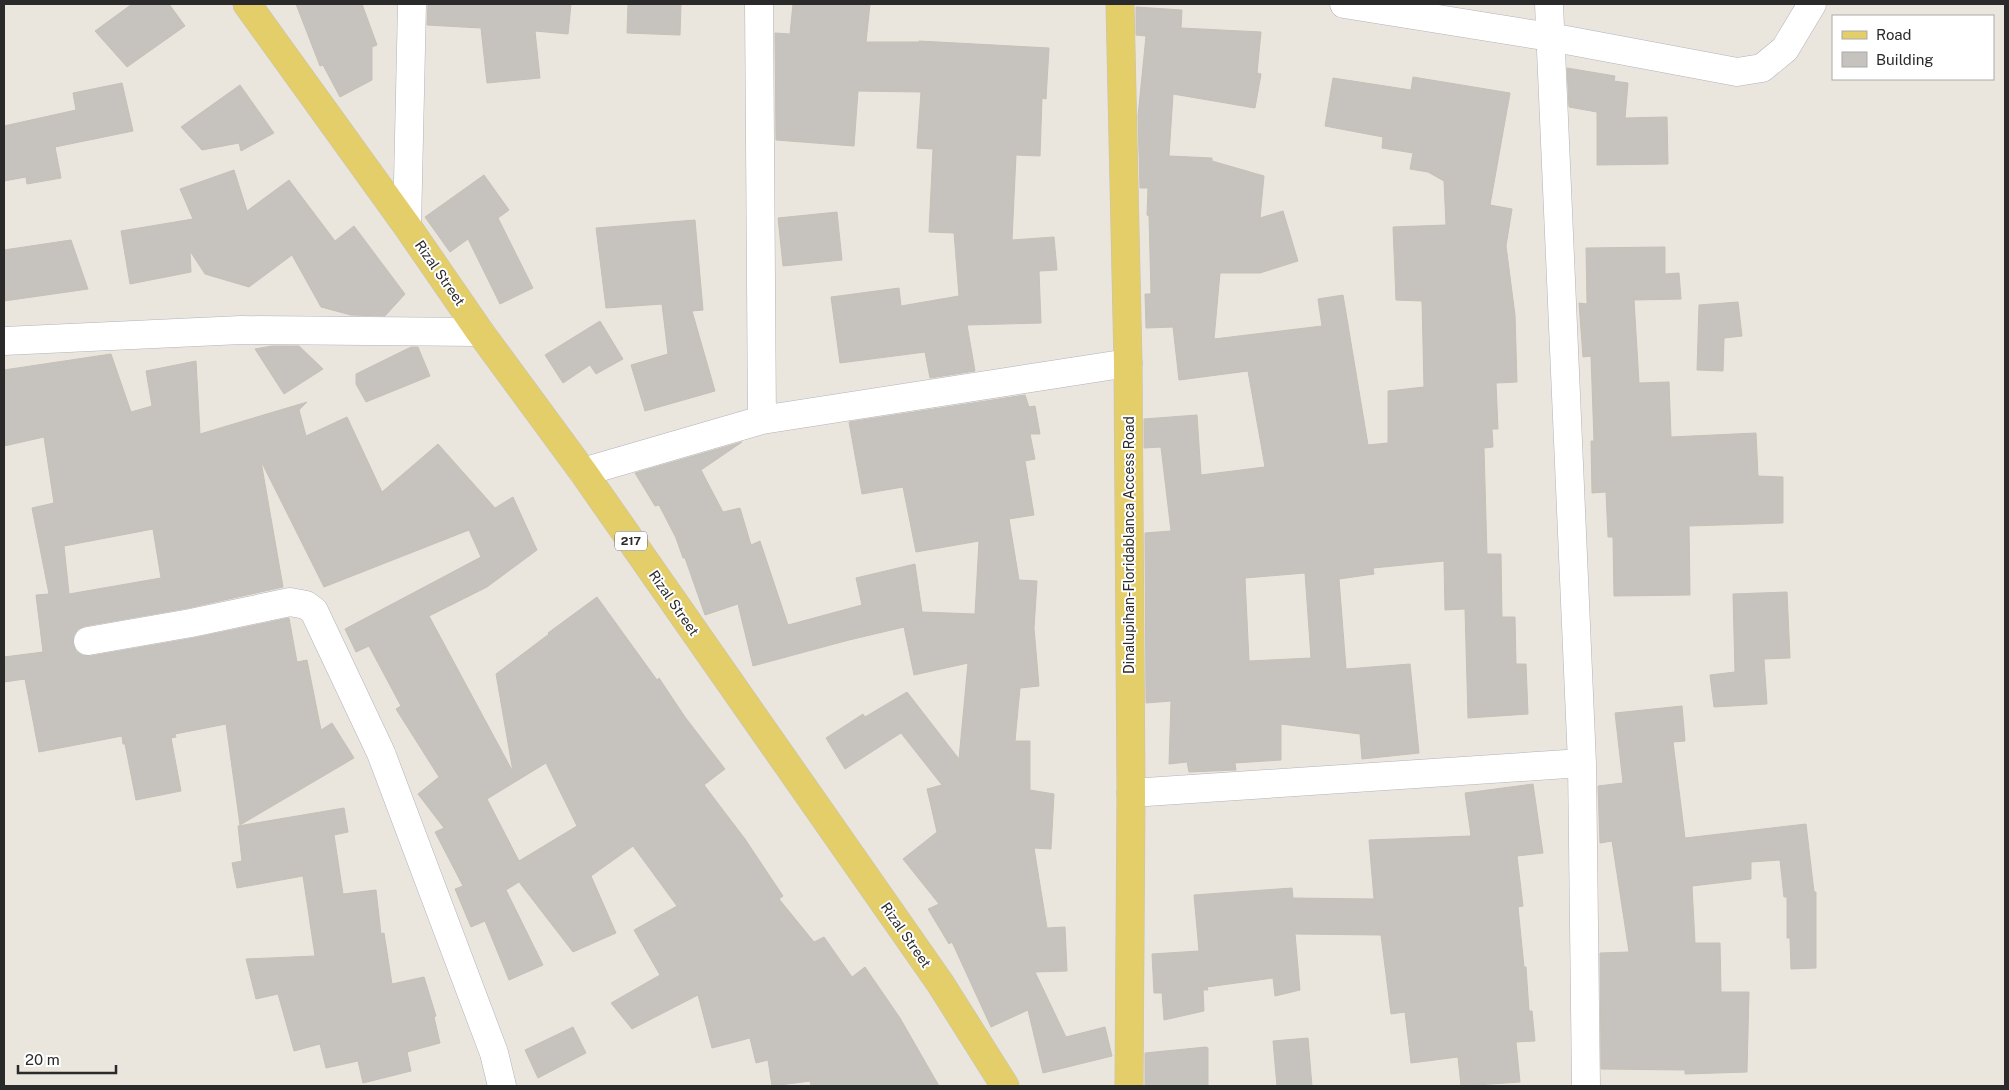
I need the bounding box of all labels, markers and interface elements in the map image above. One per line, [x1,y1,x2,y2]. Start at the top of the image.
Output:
legend [1832,15,1994,80]
text: Road [1876,26,1912,43]
text: Building [1876,51,1934,68]
street label: Rizal Street [412,237,468,309]
street label: Dinalupihan-Floridablanca Access Road [1121,416,1137,674]
road number: 217 [615,532,647,550]
street label: Rizal Street [646,567,702,639]
street label: Rizal Street [878,899,934,971]
scale bar [18,1042,115,1074]
text: 20 m [25,1051,60,1068]

